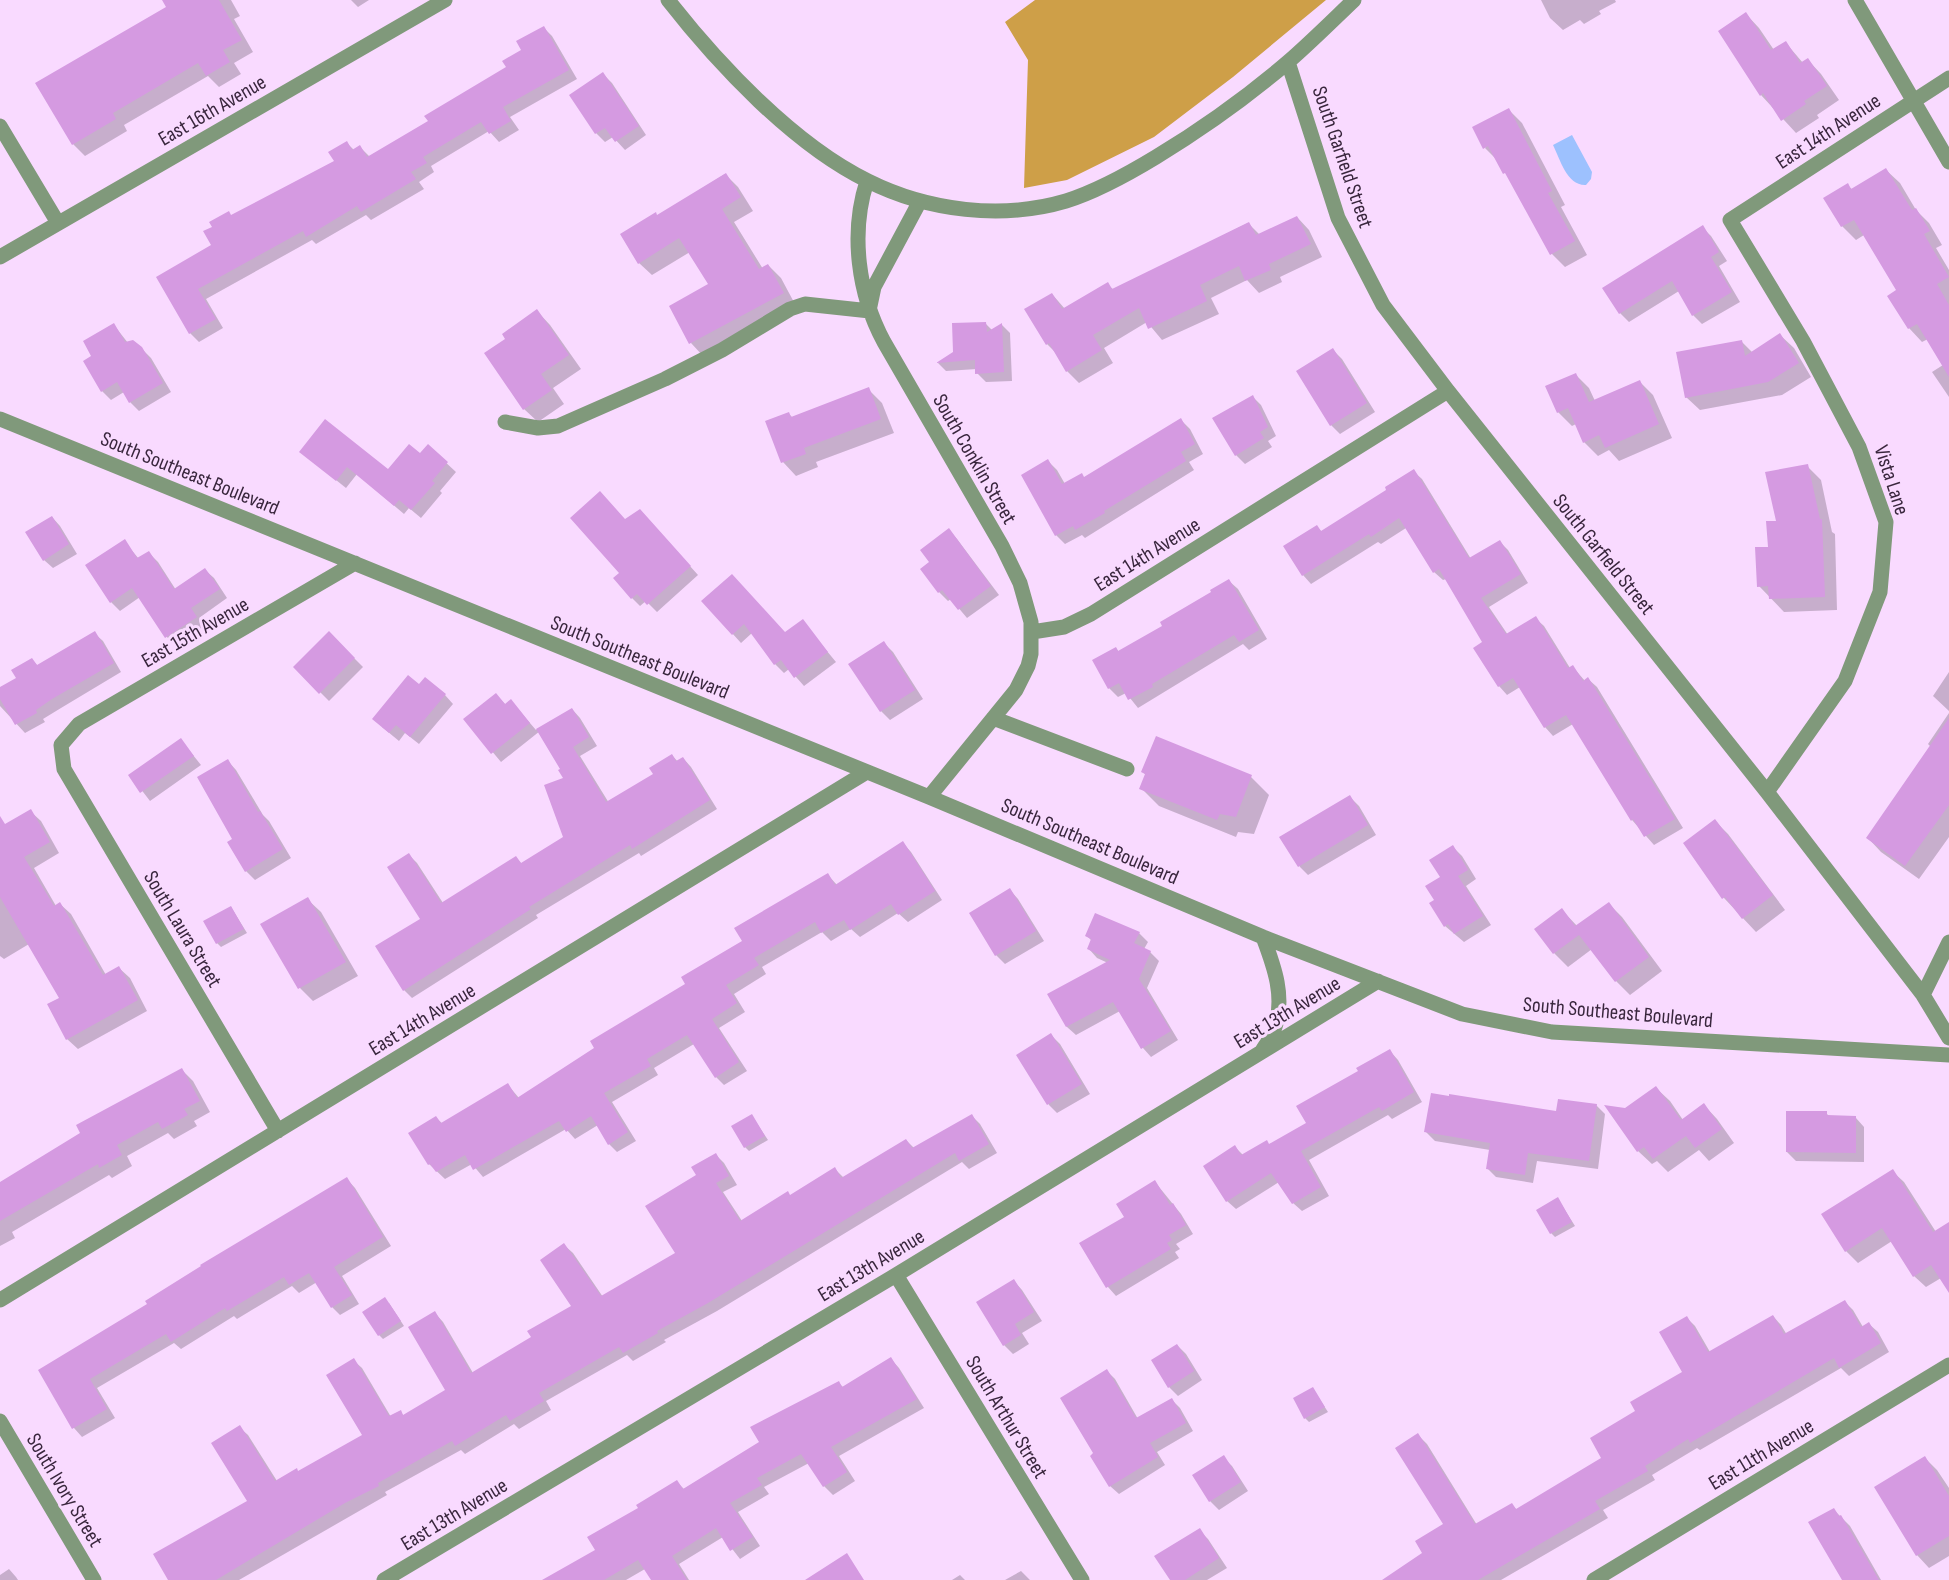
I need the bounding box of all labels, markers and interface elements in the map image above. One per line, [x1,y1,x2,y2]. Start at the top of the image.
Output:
street label: East 16th Avenue [154,70,271,151]
street label: South Garfield Street [1307,83,1378,231]
street label: East 14th Avenue [1771,88,1885,175]
street label: South Conklin Street [927,390,1022,529]
street label: South Southeast Boulevard [97,426,283,521]
street label: Vista Lane [1869,442,1915,518]
street label: South Garfield Street [1547,489,1660,620]
street label: East 14th Avenue [1090,512,1205,597]
street label: East 15th Avenue [137,592,253,673]
street label: South Southeast Boulevard [547,610,733,705]
street label: South Southeast Boulevard [997,793,1182,890]
street label: South Laura Street [138,867,227,992]
street label: East 13th Avenue [1229,971,1345,1054]
street label: East 14th Avenue [364,978,480,1061]
street label: South Southeast Boulevard [1522,992,1714,1033]
street label: East 13th Avenue [813,1224,929,1307]
street label: South Arthur Street [960,1351,1053,1483]
street label: East 11th Avenue [1704,1413,1818,1496]
street label: South Ivory Street [21,1429,108,1552]
street label: East 13th Avenue [396,1473,512,1556]

